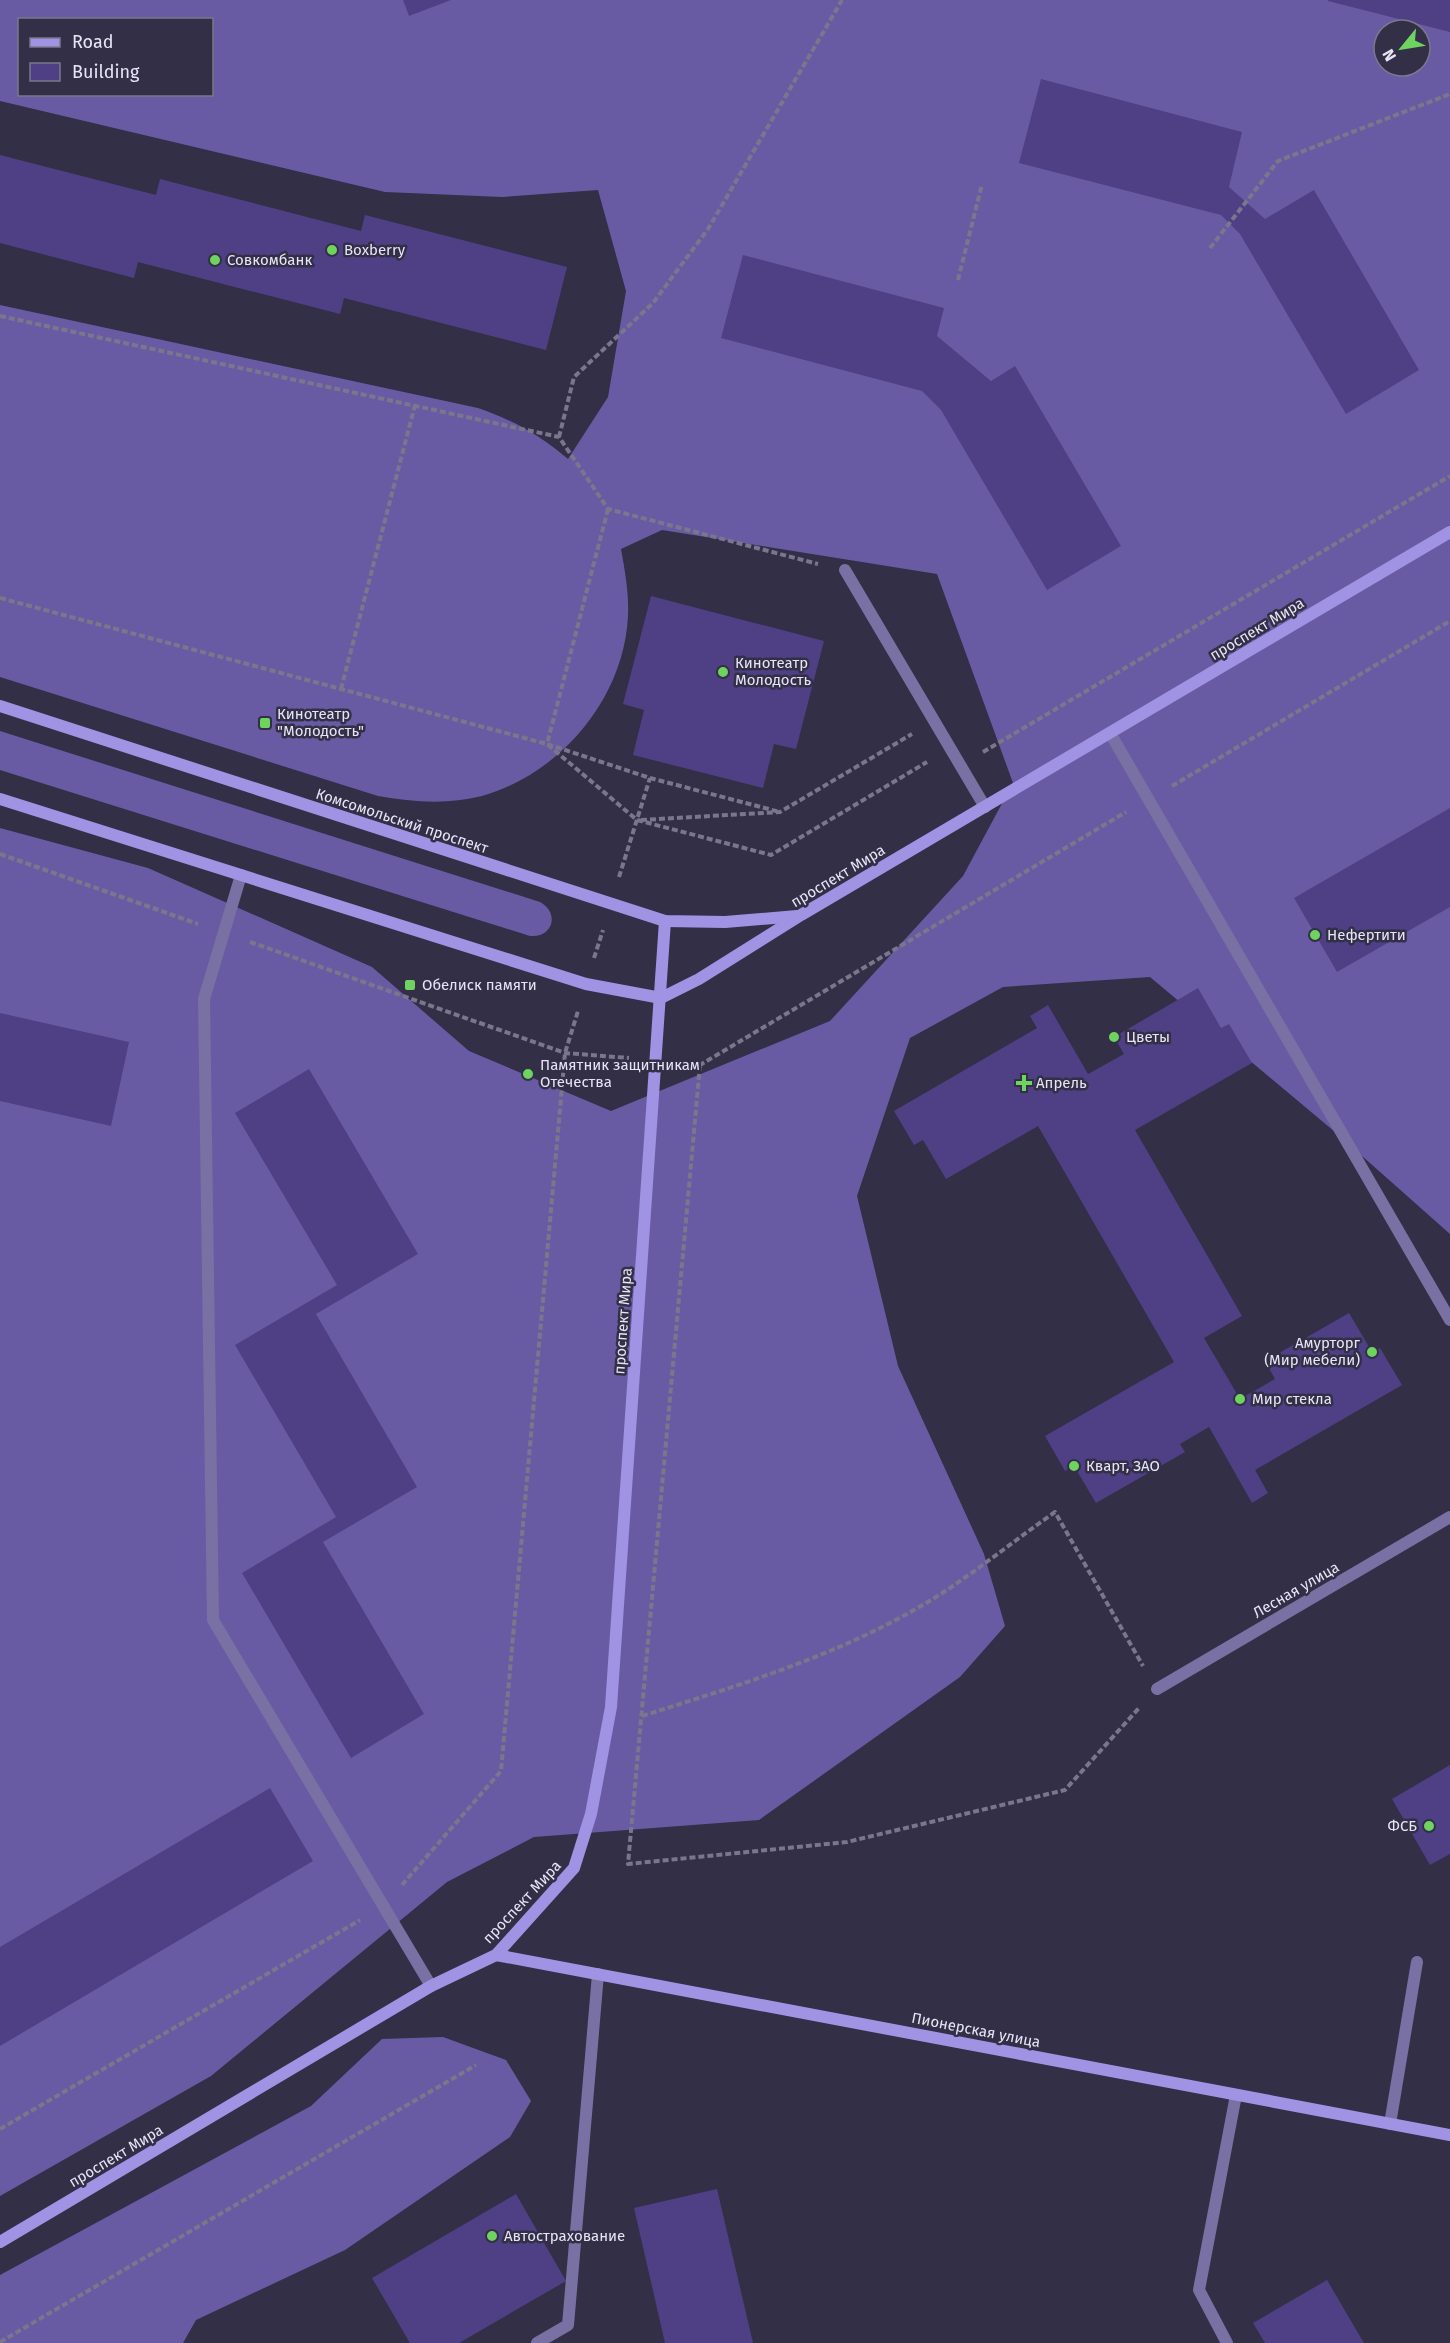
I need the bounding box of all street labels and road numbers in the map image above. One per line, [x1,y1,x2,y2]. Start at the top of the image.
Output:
street label: проспект Мира [1207,594,1307,664]
street label: Комсомольский проспект [313,785,491,857]
street label: проспект Мира [788,841,888,911]
street label: проспект Мира [610,1267,636,1375]
street label: Лесная улица [1250,1558,1342,1622]
street label: проспект Мира [479,1857,565,1947]
street label: Пионерская улица [910,2009,1042,2051]
street label: проспект Мира [66,2121,166,2191]

